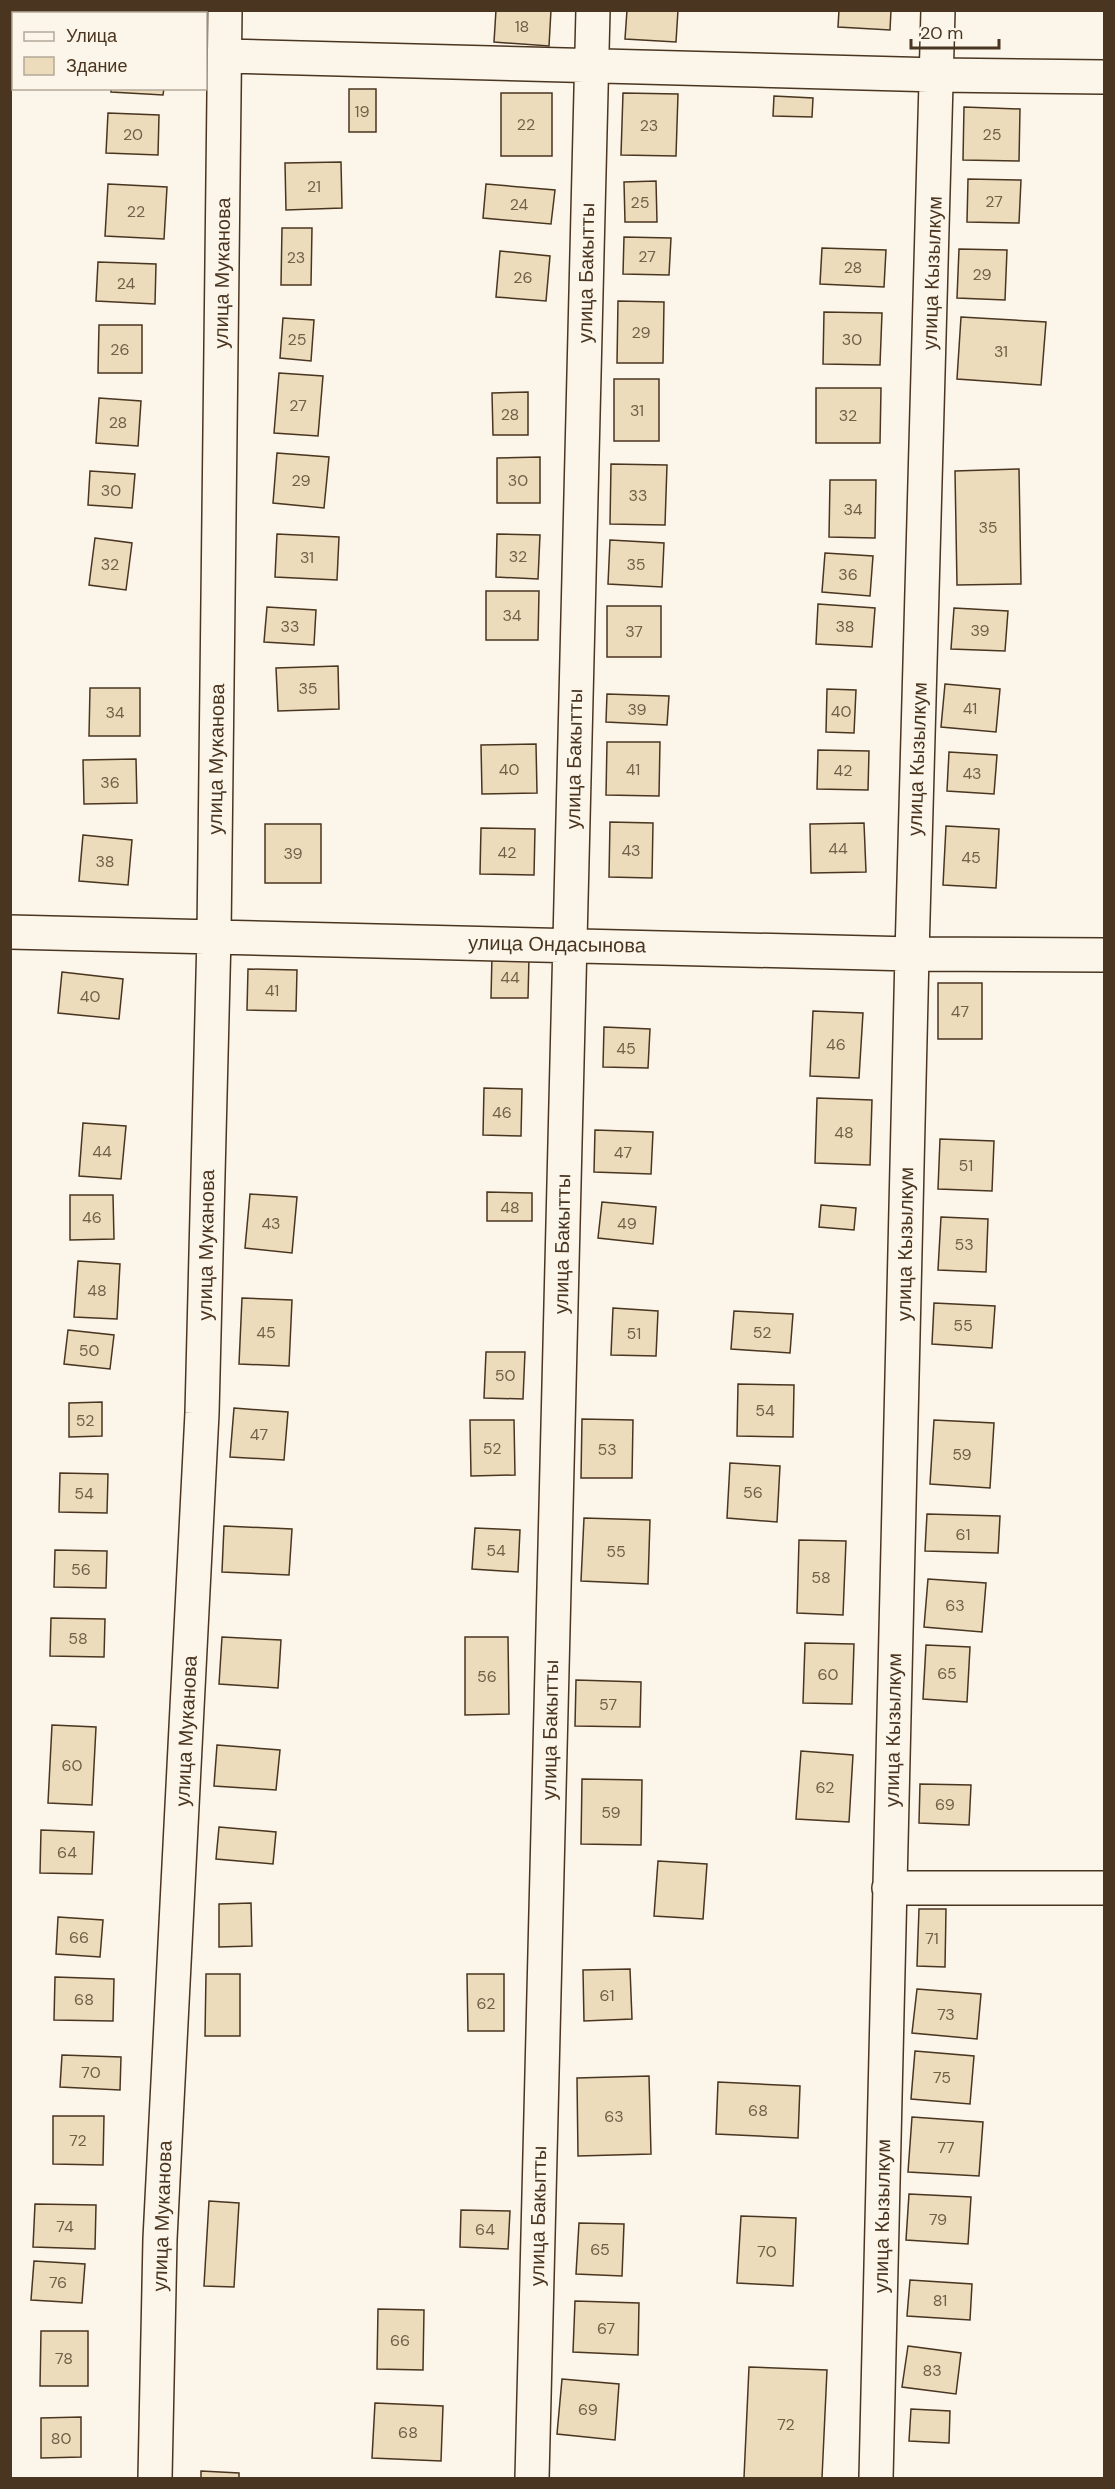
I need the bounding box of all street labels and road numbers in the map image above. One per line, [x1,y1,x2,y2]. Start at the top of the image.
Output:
street label: улица Муканова [208,196,236,349]
street label: улица Кызылкум [916,196,948,350]
street label: улица Бакытты [572,203,600,343]
street label: улица Муканова [202,682,230,835]
street label: улица Кызылкум [901,682,933,836]
street label: улица Бакытты [560,689,588,829]
street label: улица Ондасынова [468,929,647,959]
street label: улица Кызылкум [891,1167,919,1321]
street label: улица Муканова [192,1168,220,1321]
street label: улица Бакытты [548,1174,576,1314]
street label: улица Кызылкум [879,1653,907,1807]
street label: улица Муканова [169,1654,203,1807]
street label: улица Бакытты [536,1660,564,1800]
street label: улица Муканова [146,2139,178,2292]
street label: улица Кызылкум [868,2139,896,2293]
street label: улица Бакытты [524,2146,552,2286]

